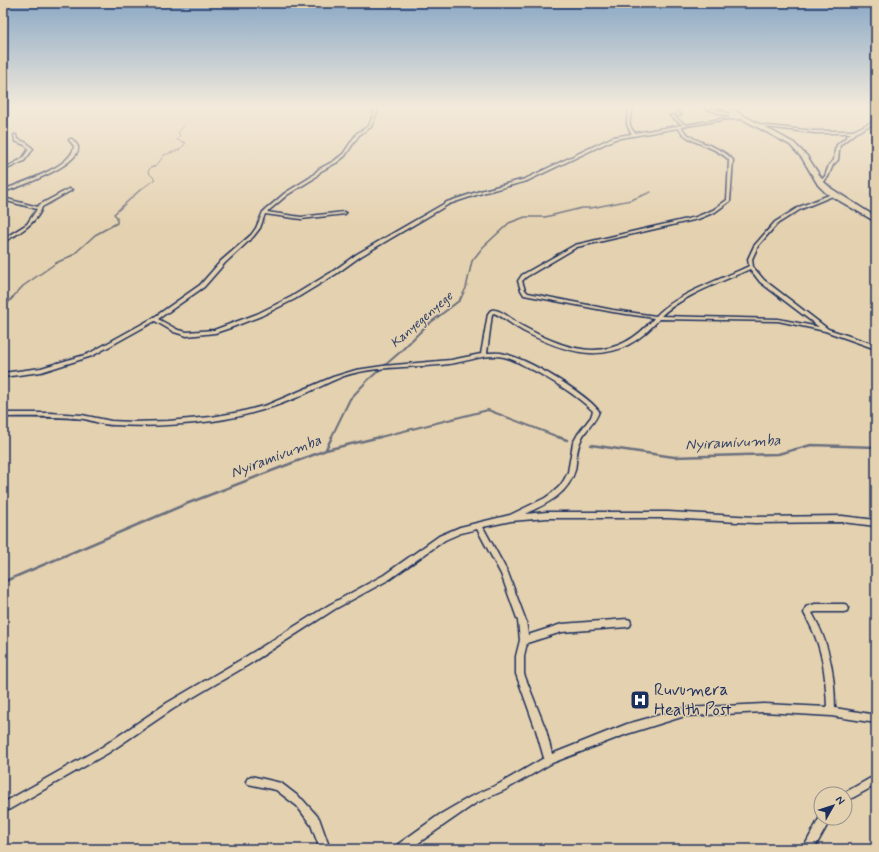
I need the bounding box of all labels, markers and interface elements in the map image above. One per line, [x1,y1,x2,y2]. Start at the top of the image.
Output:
water label: Kanyegenyege [387,287,458,352]
water label: Nyiramivumba [228,430,325,483]
water label: Nyiramivumba [685,430,782,455]
place label: Ruvumera Health Post [654,679,732,721]
hospital icon: Ruvumera Health Post [629,689,651,711]
north arrow [813,786,853,826]
text: N [832,793,848,808]

